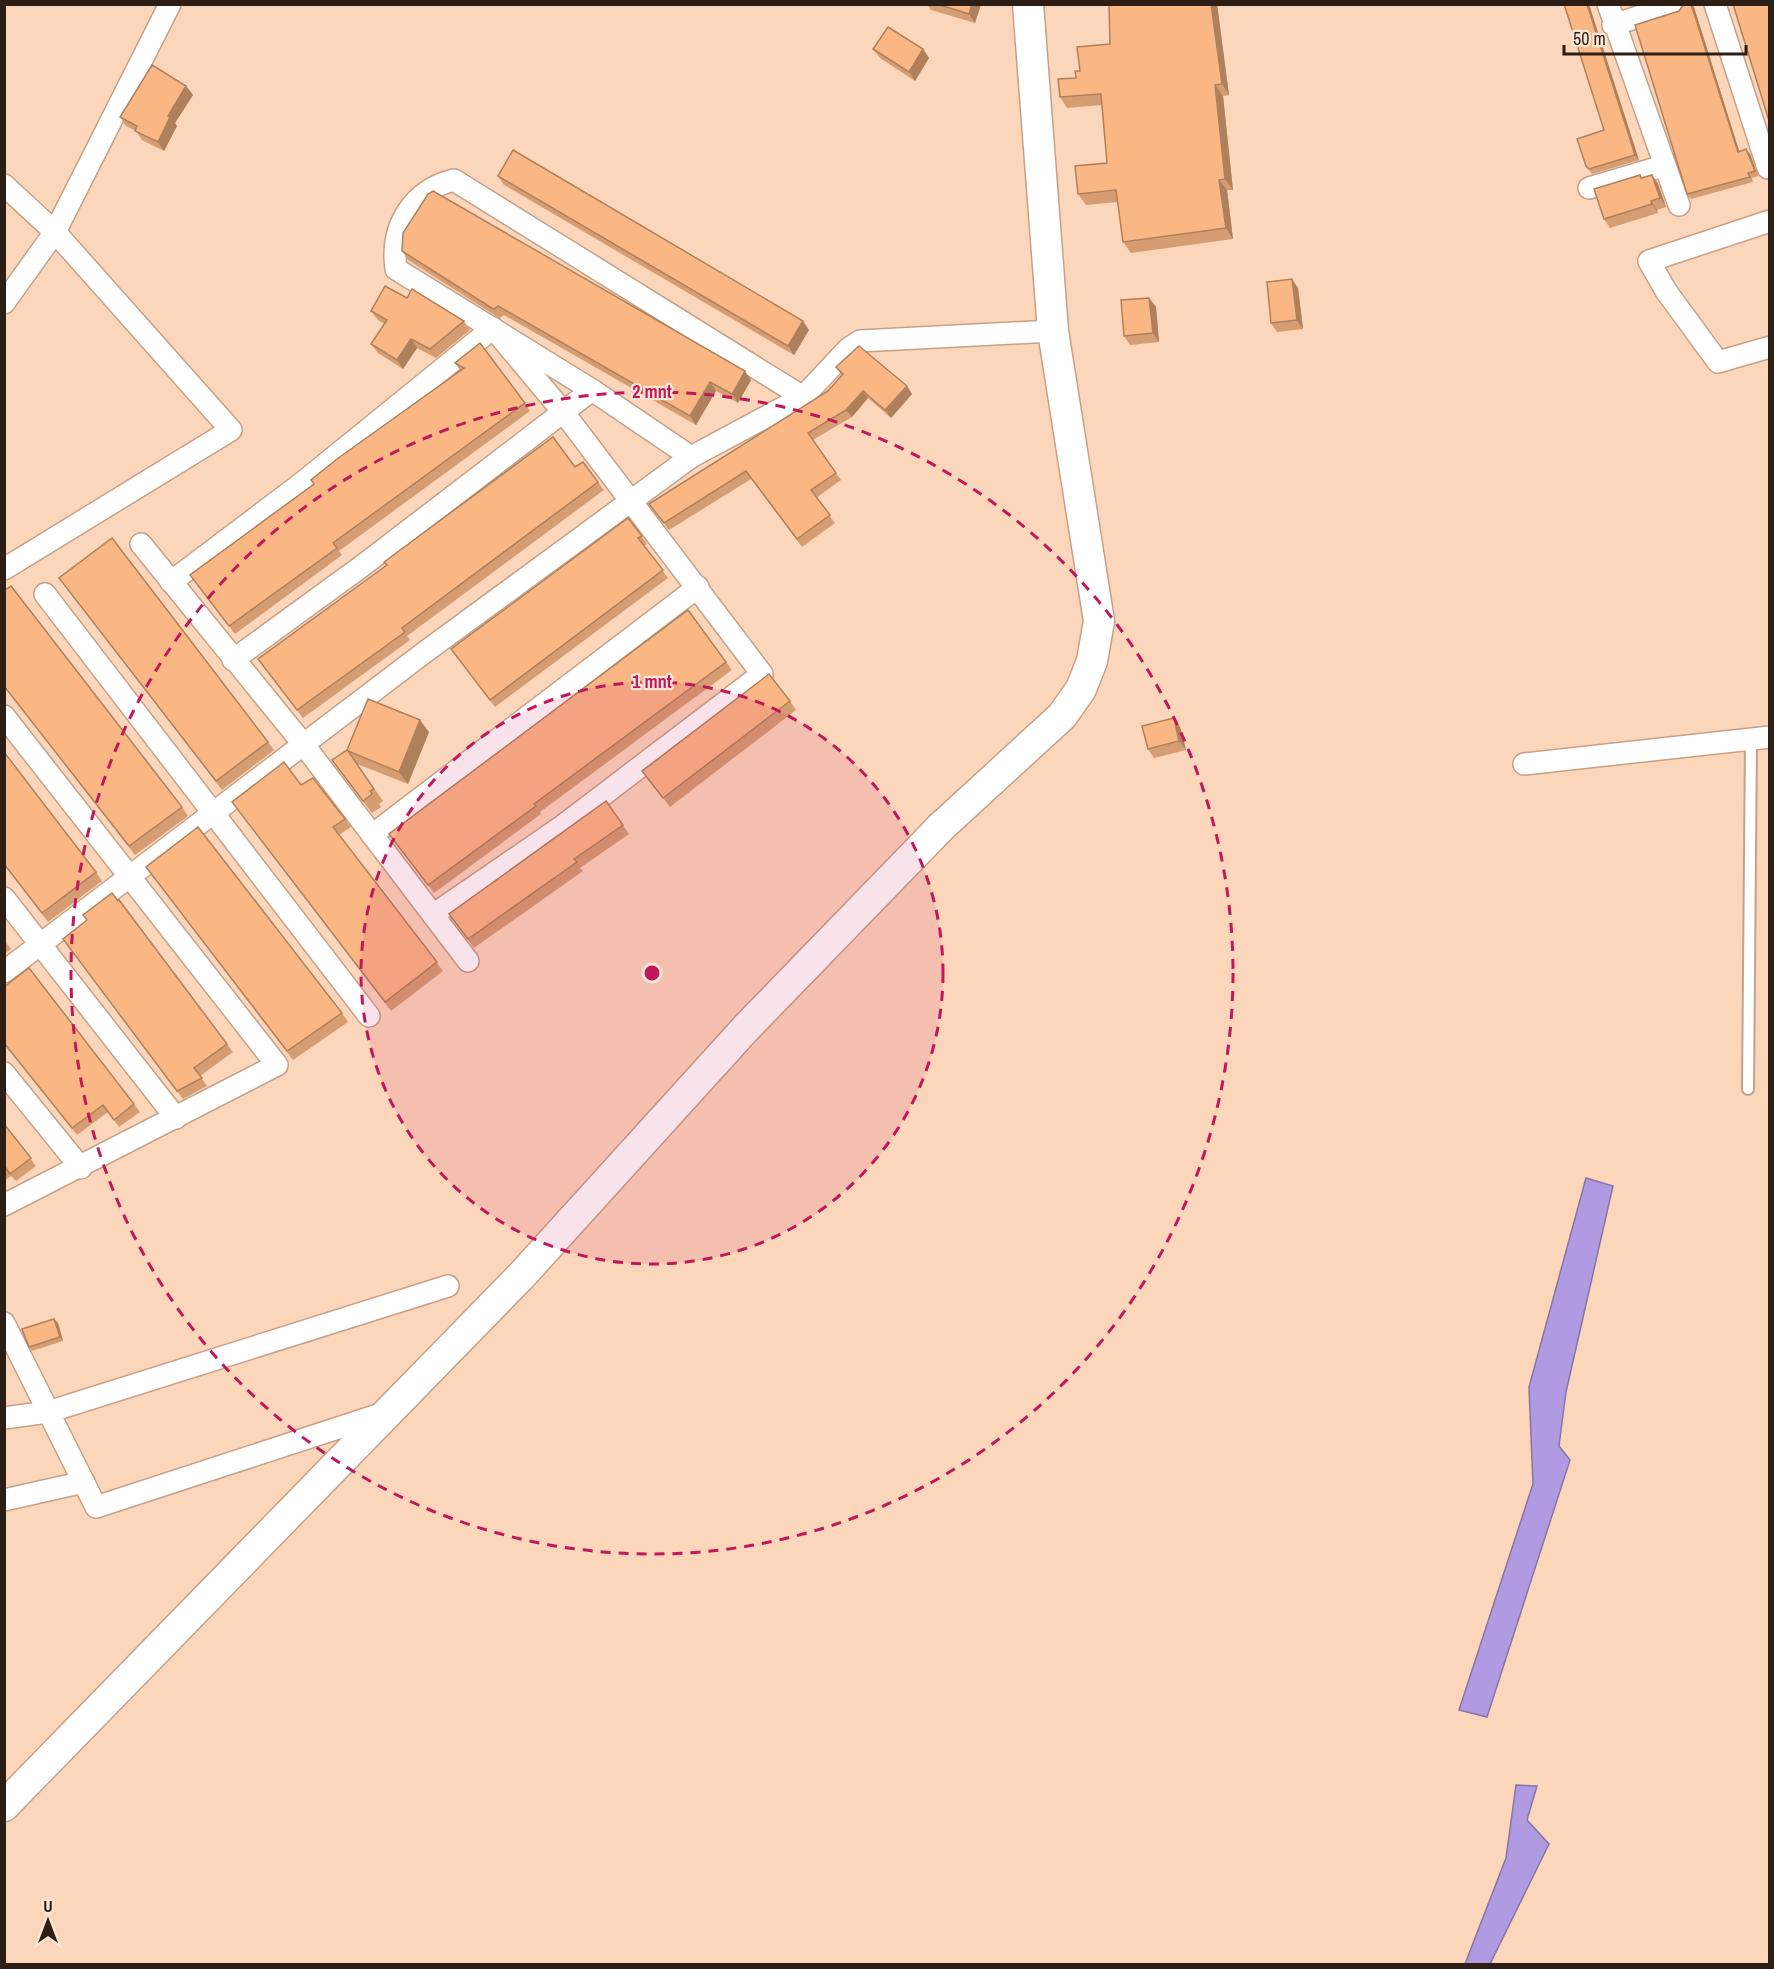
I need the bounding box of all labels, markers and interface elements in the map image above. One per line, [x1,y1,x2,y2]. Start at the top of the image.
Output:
scale bar [1564,18,1746,56]
text: 50 m [1573,26,1606,51]
text: 2 mnt [632,379,672,404]
text: 1 mnt [632,669,672,694]
centre of rings [642,963,662,983]
north arrow [18,1891,78,1951]
text: U [43,1895,53,1917]

